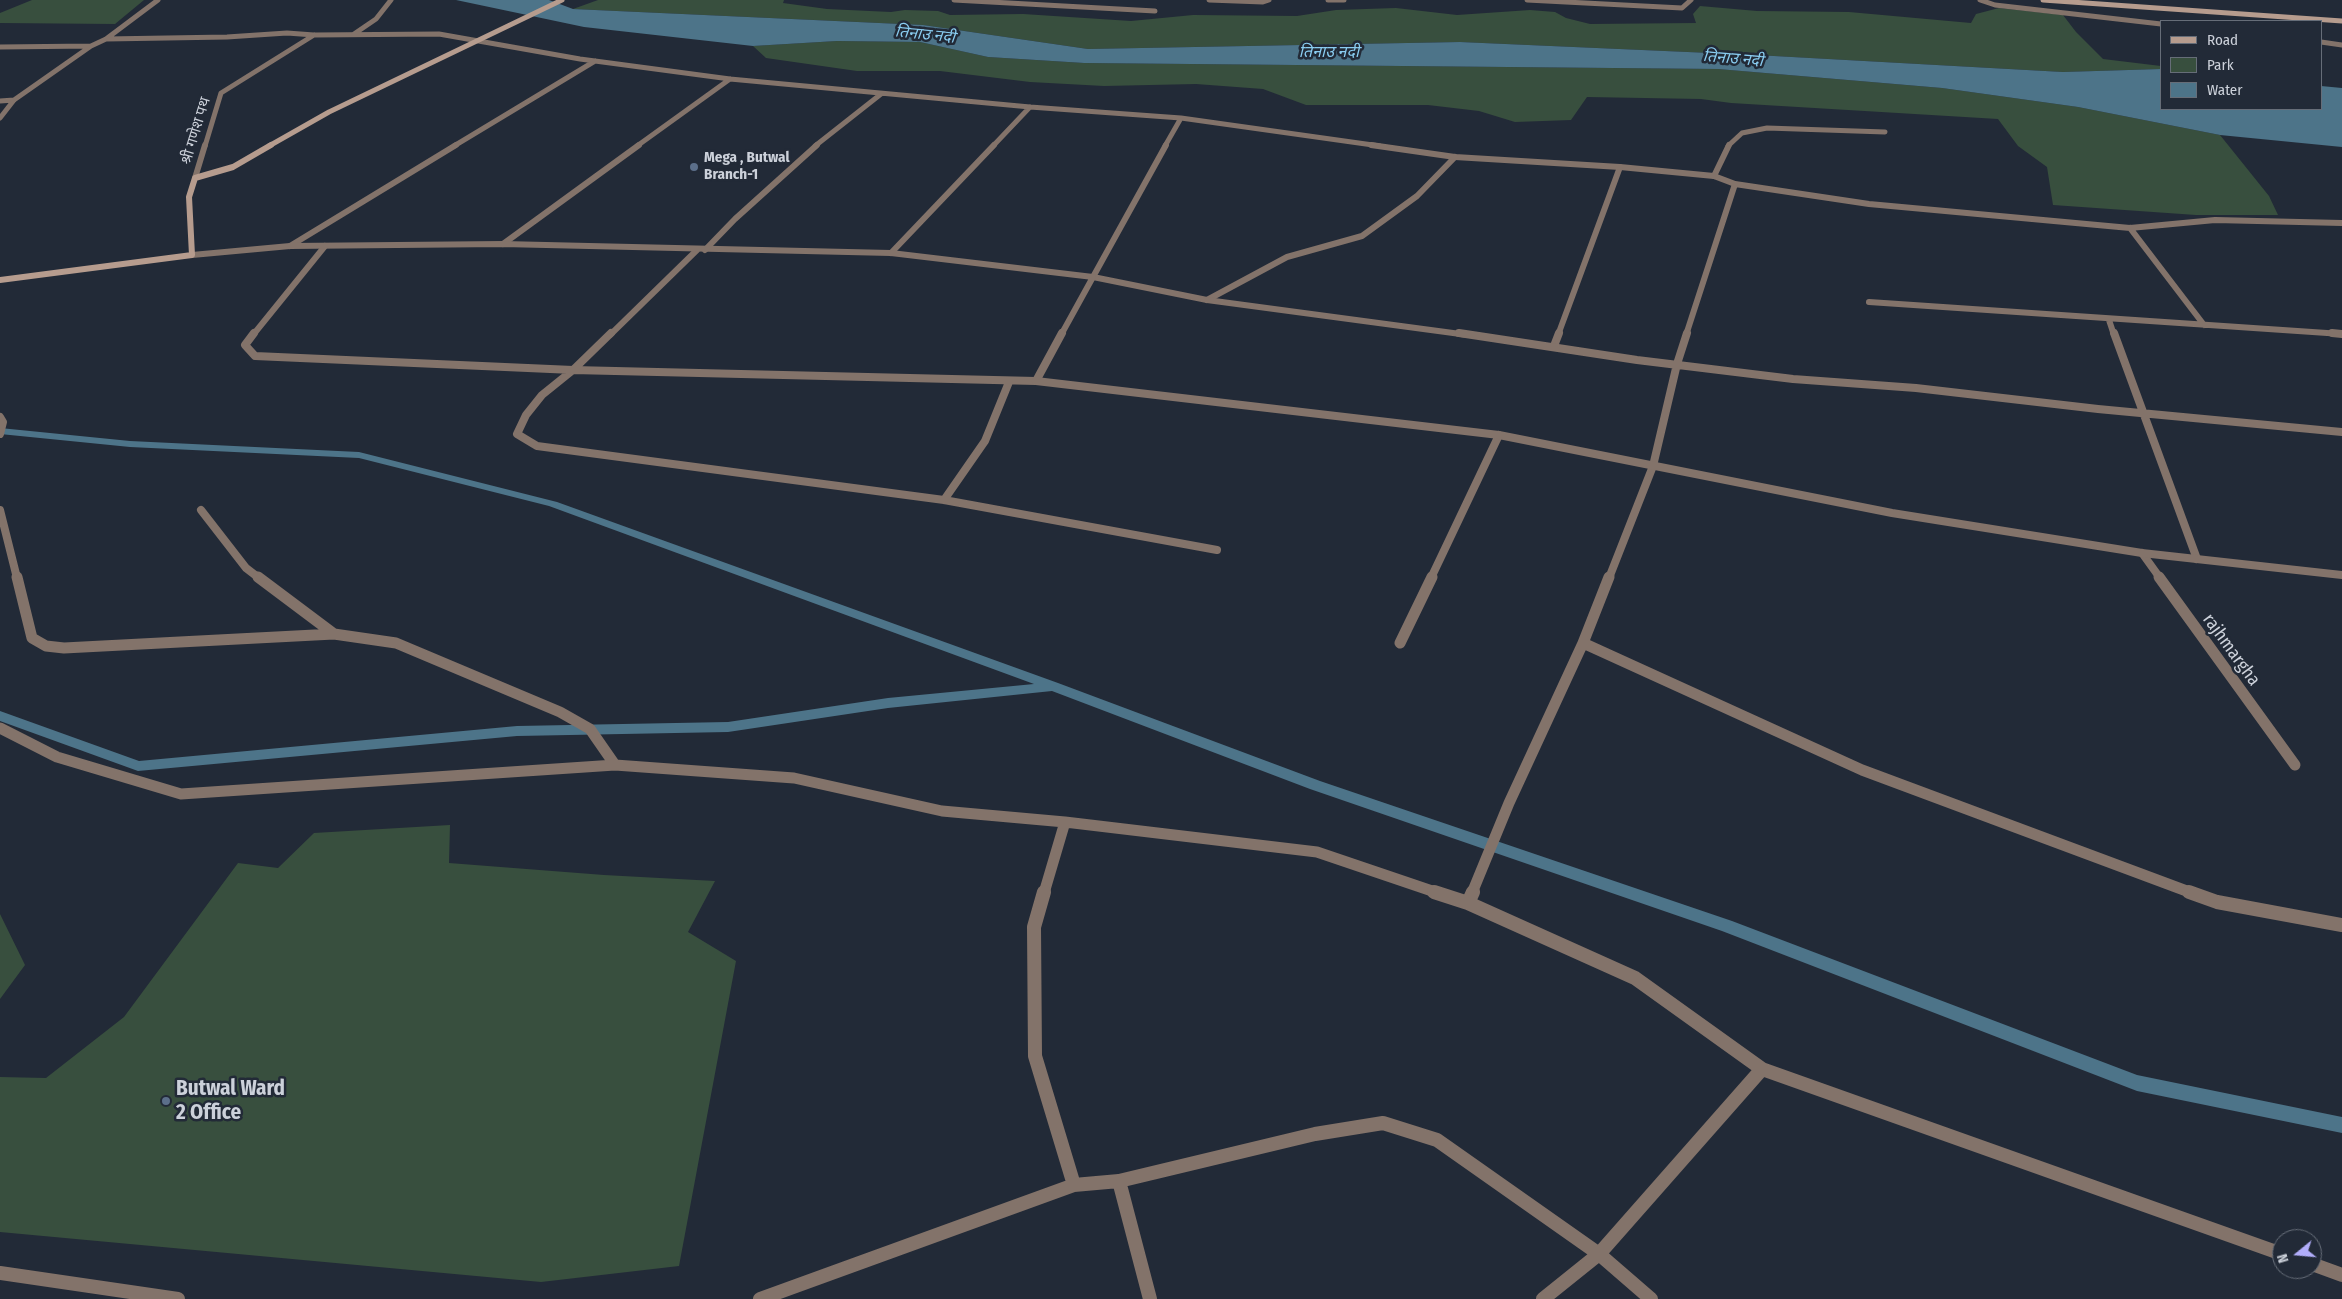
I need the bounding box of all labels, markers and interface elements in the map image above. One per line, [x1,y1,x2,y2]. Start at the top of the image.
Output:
legend [2160,20,2322,110]
water label: तिनाउ नदी [894,22,956,48]
text: Road [2207,31,2238,49]
water label: तिनाउ नदी [1299,43,1359,63]
water label: तिनाउ नदी [1702,47,1764,71]
text: Park [2207,56,2234,74]
text: Water [2207,81,2242,99]
street label: श्री गणेश पथ [177,95,215,167]
place label: Mega , Butwal Branch-1 [704,149,790,184]
marker: Mega , Butwal Branch-1 [688,161,700,173]
street label: rajhmargha [2198,610,2264,690]
place label: Butwal Ward 2 Office [176,1076,285,1126]
marker: Butwal Ward 2 Office [160,1095,172,1107]
north arrow [2272,1229,2322,1279]
text: N [2274,1252,2292,1265]

